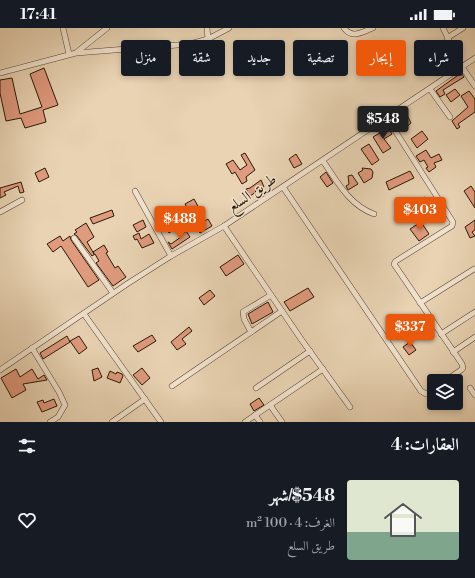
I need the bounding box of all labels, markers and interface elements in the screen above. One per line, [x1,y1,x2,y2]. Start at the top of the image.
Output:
text: 17:41 [20,5,56,24]
chip: منزل [121,40,171,76]
chip: شقة [179,40,225,76]
chip: جديد [233,40,285,76]
chip: تصفية [293,40,348,76]
chip: إيجار [356,40,406,76]
chip: شراء [414,40,463,76]
pin: $548 [359,106,407,140]
text: $548 [367,111,399,127]
street label: طريق السلع [224,170,282,220]
pin: $403 [396,197,444,231]
text: $403 [403,202,437,218]
pin: $488 [156,206,204,240]
text: $488 [164,211,197,227]
pin: $337 [386,314,434,348]
text: $337 [395,319,425,335]
map controls [427,374,463,410]
button: layers [427,374,463,410]
text: العقارات: 4 [391,434,459,456]
icon: filters [16,435,38,457]
text: $548/شهر [269,485,335,507]
icon: home [379,496,427,544]
icon: heart [16,509,38,531]
text: الغرف: 4 · 100 m² [246,515,335,531]
text: طريق السلع [287,538,335,554]

